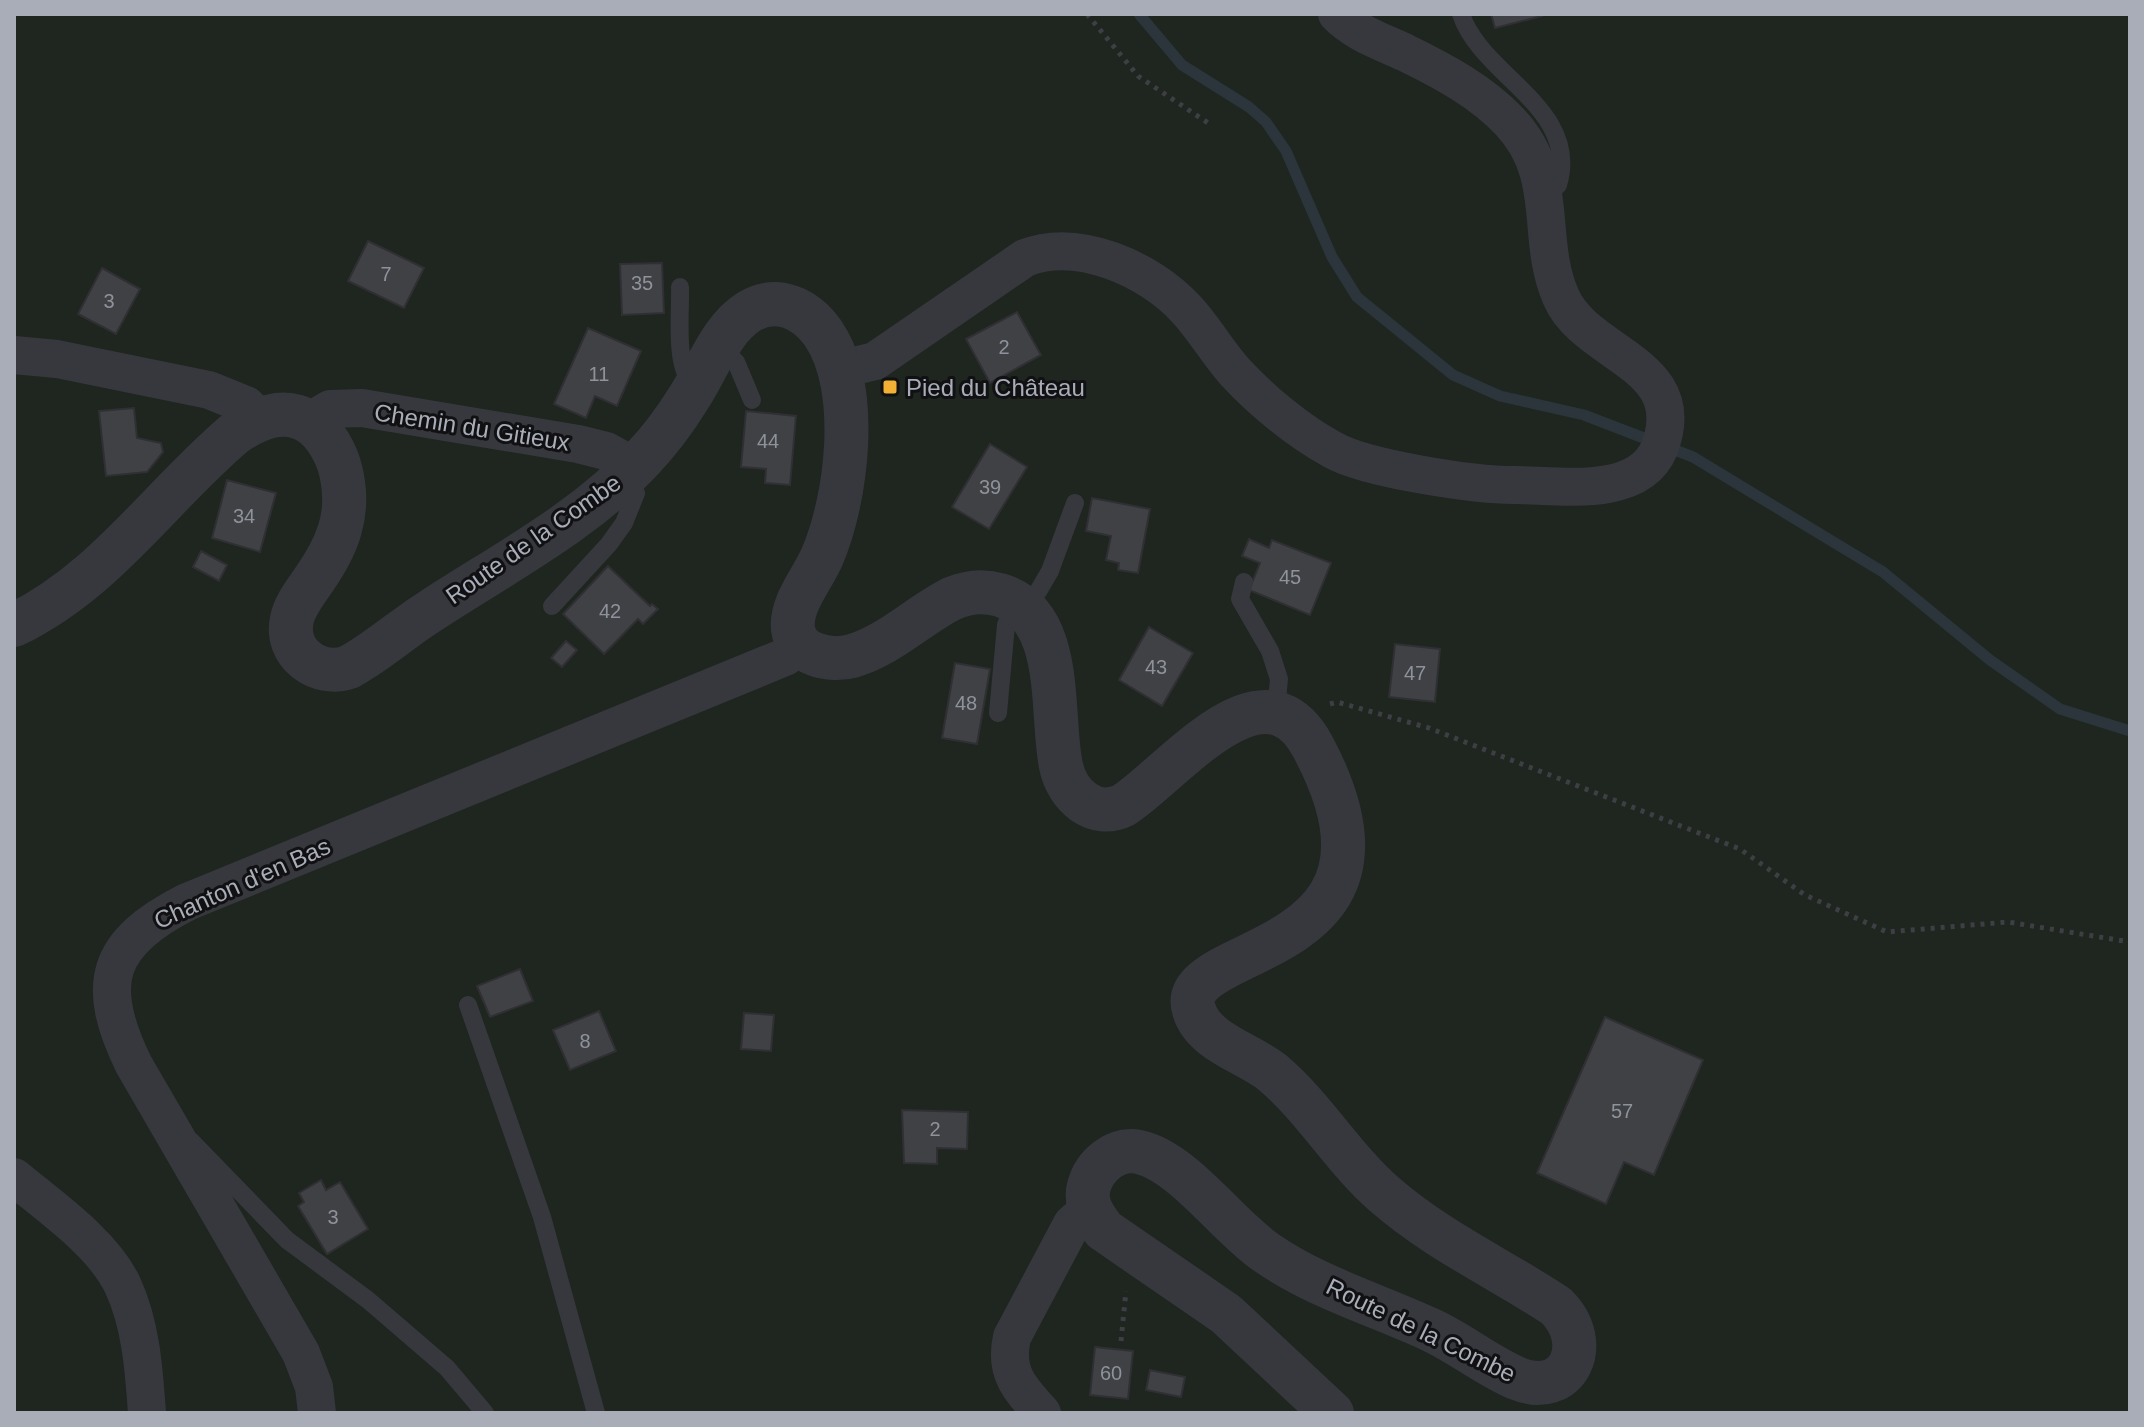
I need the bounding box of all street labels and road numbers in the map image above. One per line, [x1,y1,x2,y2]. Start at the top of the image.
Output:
street label: Chemin du Gitieux [372,398,572,456]
street label: Route de la Combe [441,469,625,609]
street label: Chanton d'en Bas [150,832,334,934]
street label: Route de la Combe [1322,1273,1520,1387]

